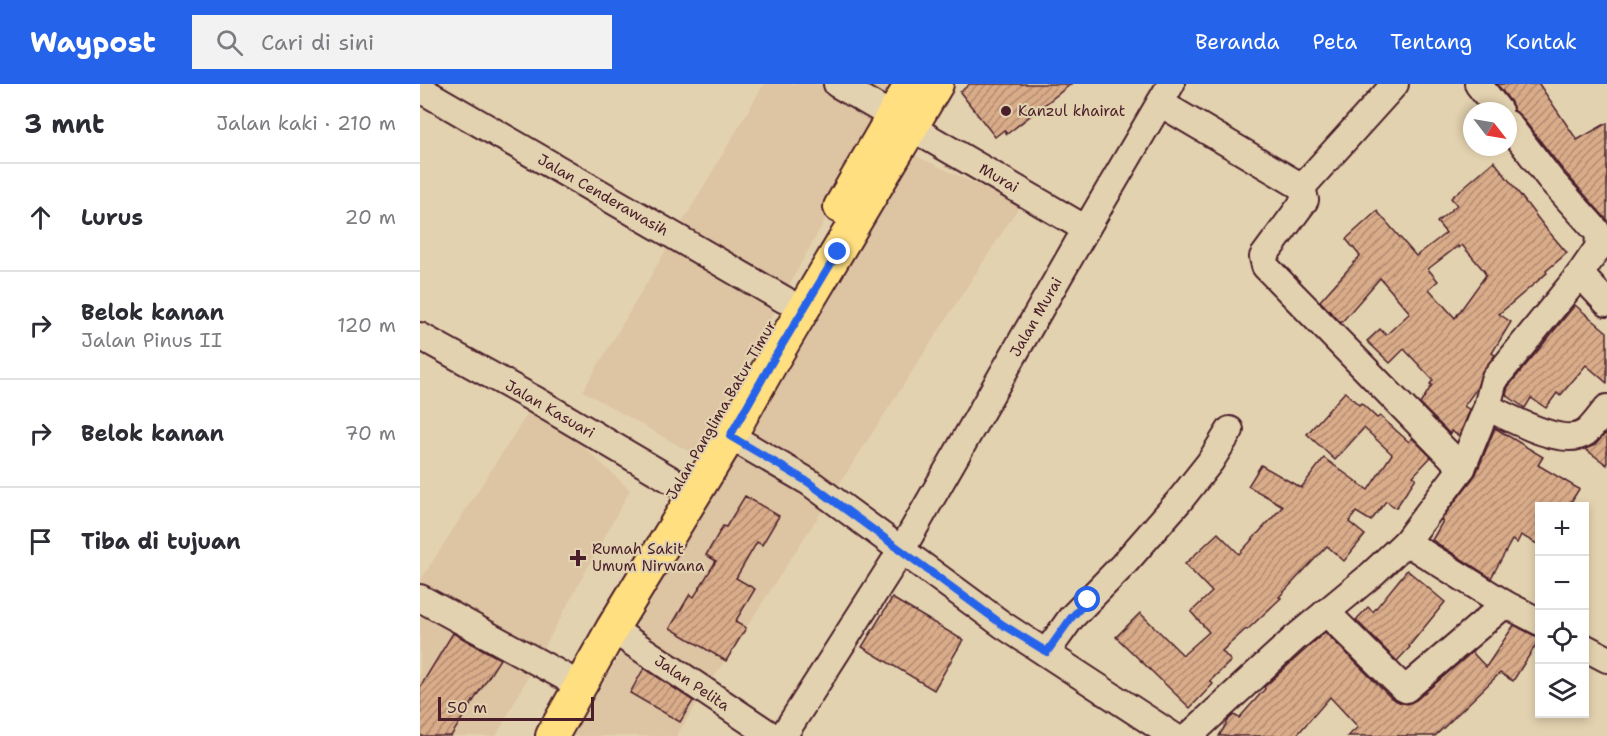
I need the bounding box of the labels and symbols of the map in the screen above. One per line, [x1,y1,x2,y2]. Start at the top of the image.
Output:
place label: Kanzul khairat [1018,101,1125,121]
north arrow [1463,102,1517,156]
marker: Kanzul khairat [999,104,1013,118]
street label: Jalan Cenderawasih [534,149,672,241]
street label: Murai [976,159,1022,197]
route end [824,238,850,264]
street label: Jalan Murai [1005,274,1067,360]
street label: Jalan Panglima Batur Timur [661,317,781,503]
street label: Jalan Kasuari [501,375,599,443]
place label: Rumah Sakit Umum Nirwana [592,539,705,576]
marker: Rumah Sakit Umum Nirwana [569,549,587,567]
route start [1074,586,1100,612]
street label: Jalan Pelita [650,650,734,716]
scale bar [438,694,594,722]

